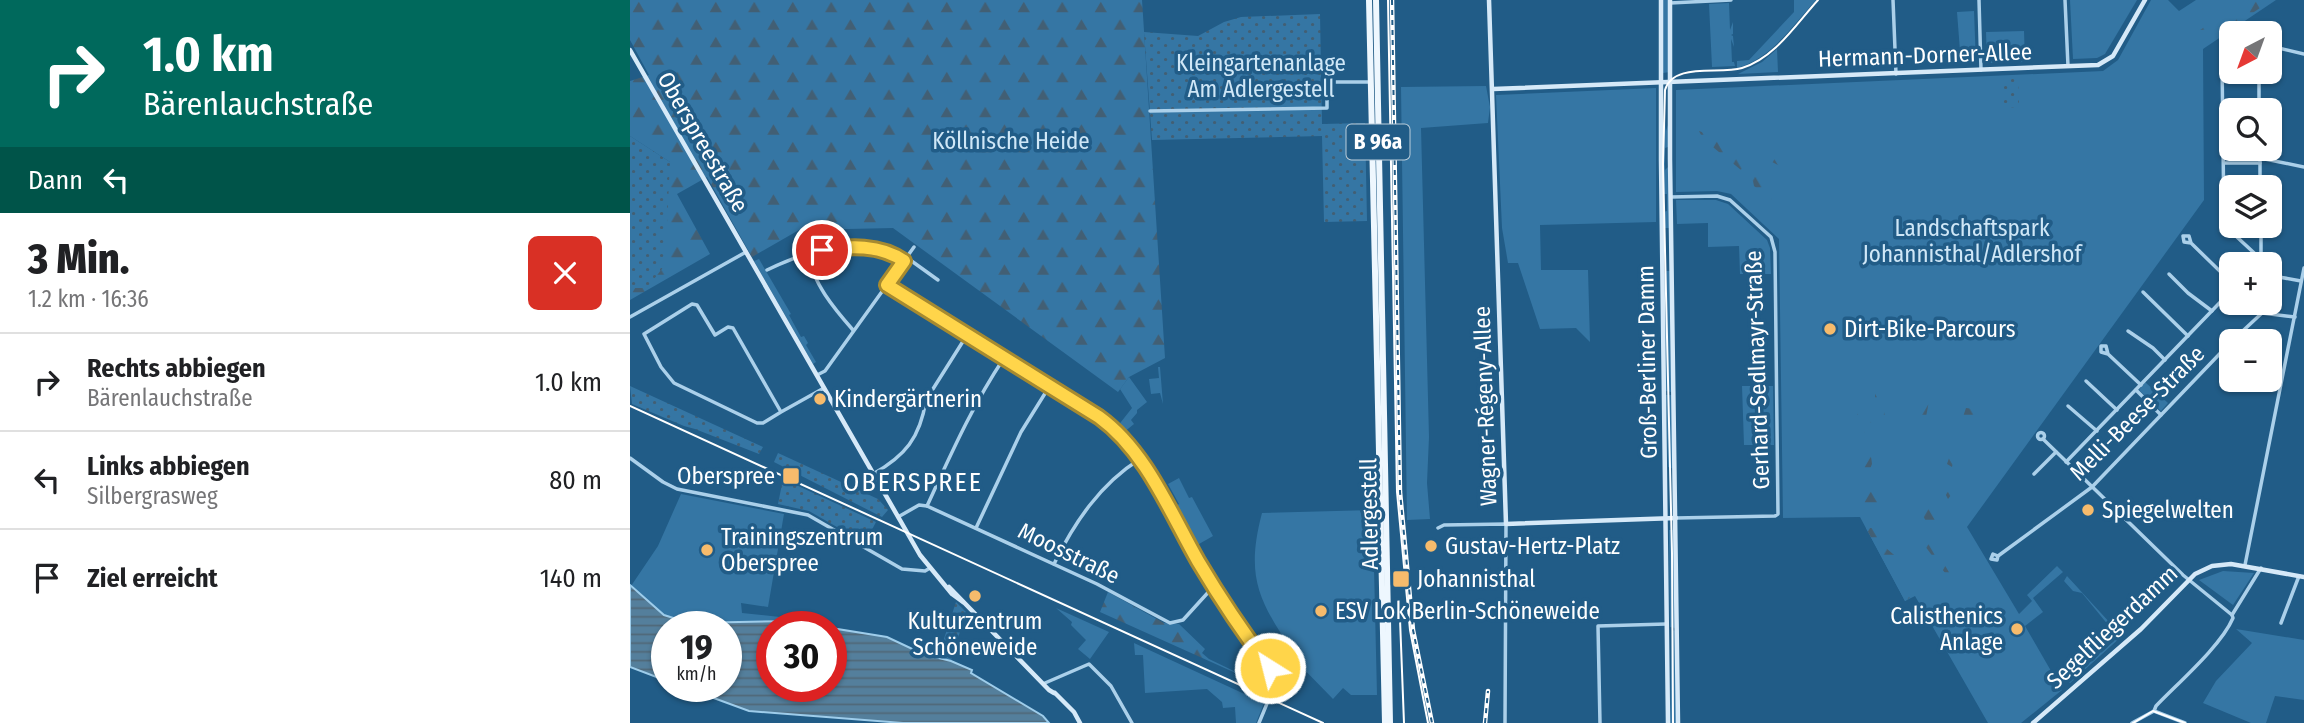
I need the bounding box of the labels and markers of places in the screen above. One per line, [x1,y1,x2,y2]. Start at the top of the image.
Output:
pin [792,220,852,280]
place label: Dirt-Bike-Parcours [1844,315,2016,343]
marker: Dirt-Bike-Parcours [1822,321,1838,337]
place label: Kindergärtnerin [834,385,982,413]
marker: Kindergärtnerin [812,391,828,407]
place label: Oberspree [677,462,775,490]
marker: Oberspree [781,466,801,486]
place label: Spiegelwelten [2102,496,2234,524]
marker: Spiegelwelten [2080,502,2096,518]
place label: Trainingszentrum Oberspree [721,523,884,577]
place label: Gustav-Hertz-Platz [1445,532,1620,560]
marker: Gustav-Hertz-Platz [1423,538,1439,554]
marker: Trainingszentrum Oberspree [699,542,715,558]
place label: Johannisthal [1417,565,1535,593]
marker: Johannisthal [1391,569,1411,589]
marker: Kulturzentrum Schöneweide [967,588,983,604]
place label: ESV Lok Berlin-Schöneweide [1335,597,1600,625]
place label: Calisthenics Anlage [1890,602,2003,656]
marker: ESV Lok Berlin-Schöneweide [1313,603,1329,619]
place label: Kulturzentrum Schöneweide [907,607,1043,661]
marker: Calisthenics Anlage [2009,621,2025,637]

